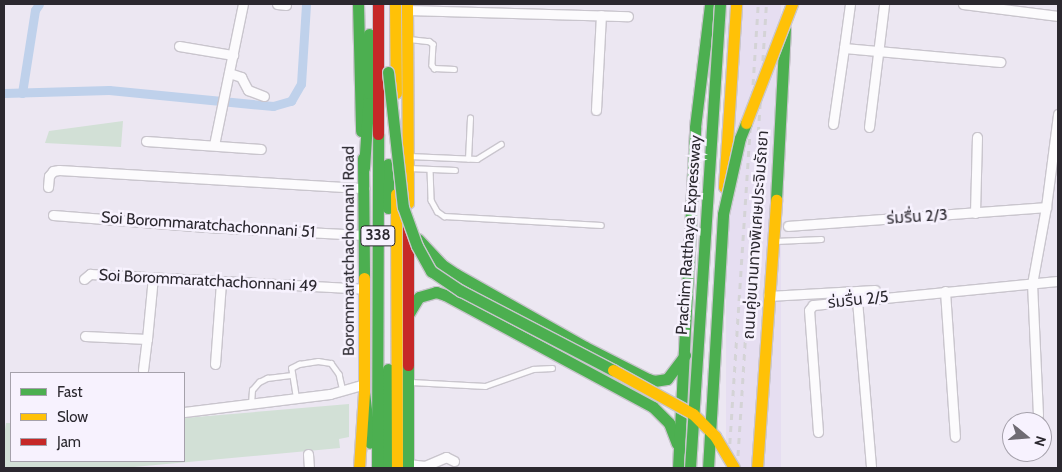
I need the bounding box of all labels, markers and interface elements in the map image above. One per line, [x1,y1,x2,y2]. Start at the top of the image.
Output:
street label: ถนนคู่ขนานทางพิเศษประจิมรัถยา [739,130,773,340]
street label: Prachim Ratthaya Expressway [672,134,706,336]
street label: Borommaratchachonnani Road [339,146,359,356]
street label: ร่มรื่น 2/3 [886,205,948,229]
street label: Soi Borommaratchachonnani 51 [100,208,316,242]
road number: 338 [359,224,397,248]
street label: Soi Borommaratchachonnani 49 [98,266,318,296]
street label: ร่มรื่น 2/5 [827,287,889,313]
legend [10,372,185,462]
text: Fast [57,383,82,401]
text: Slow [57,408,88,426]
north arrow [1002,412,1052,462]
text: Jam [57,433,81,451]
text: N [1030,434,1050,448]

